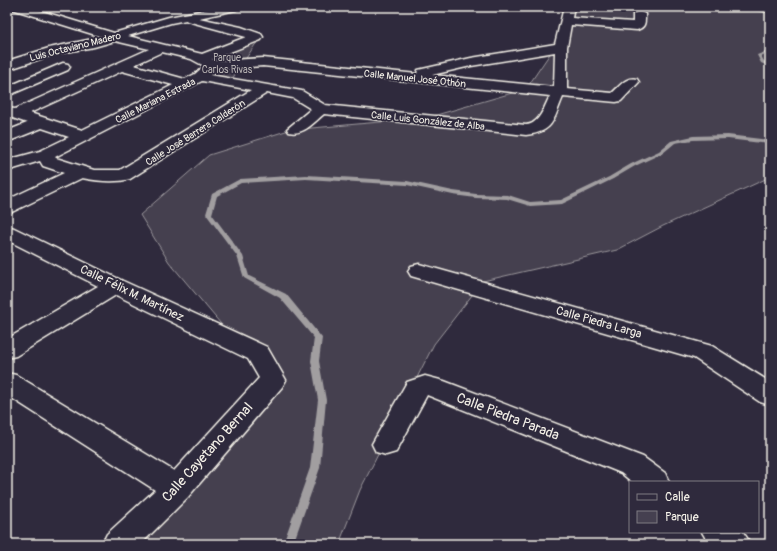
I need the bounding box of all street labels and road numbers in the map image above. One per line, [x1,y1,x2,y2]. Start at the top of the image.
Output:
street label: Luis Octaviano Madero [28,30,123,64]
street label: Calle Manuel José Othón [363,68,467,90]
street label: Calle Mariana Estrada [113,75,198,126]
street label: Calle José Barrera Calderón [144,97,248,168]
street label: Calle Luis González de Alba [370,109,486,133]
street label: Calle Félix M. Martínez [77,262,186,325]
street label: Calle Piedra Larga [554,303,644,342]
street label: Calle Piedra Parada [454,389,562,444]
street label: Calle Cayetano Bernal [158,399,256,505]

